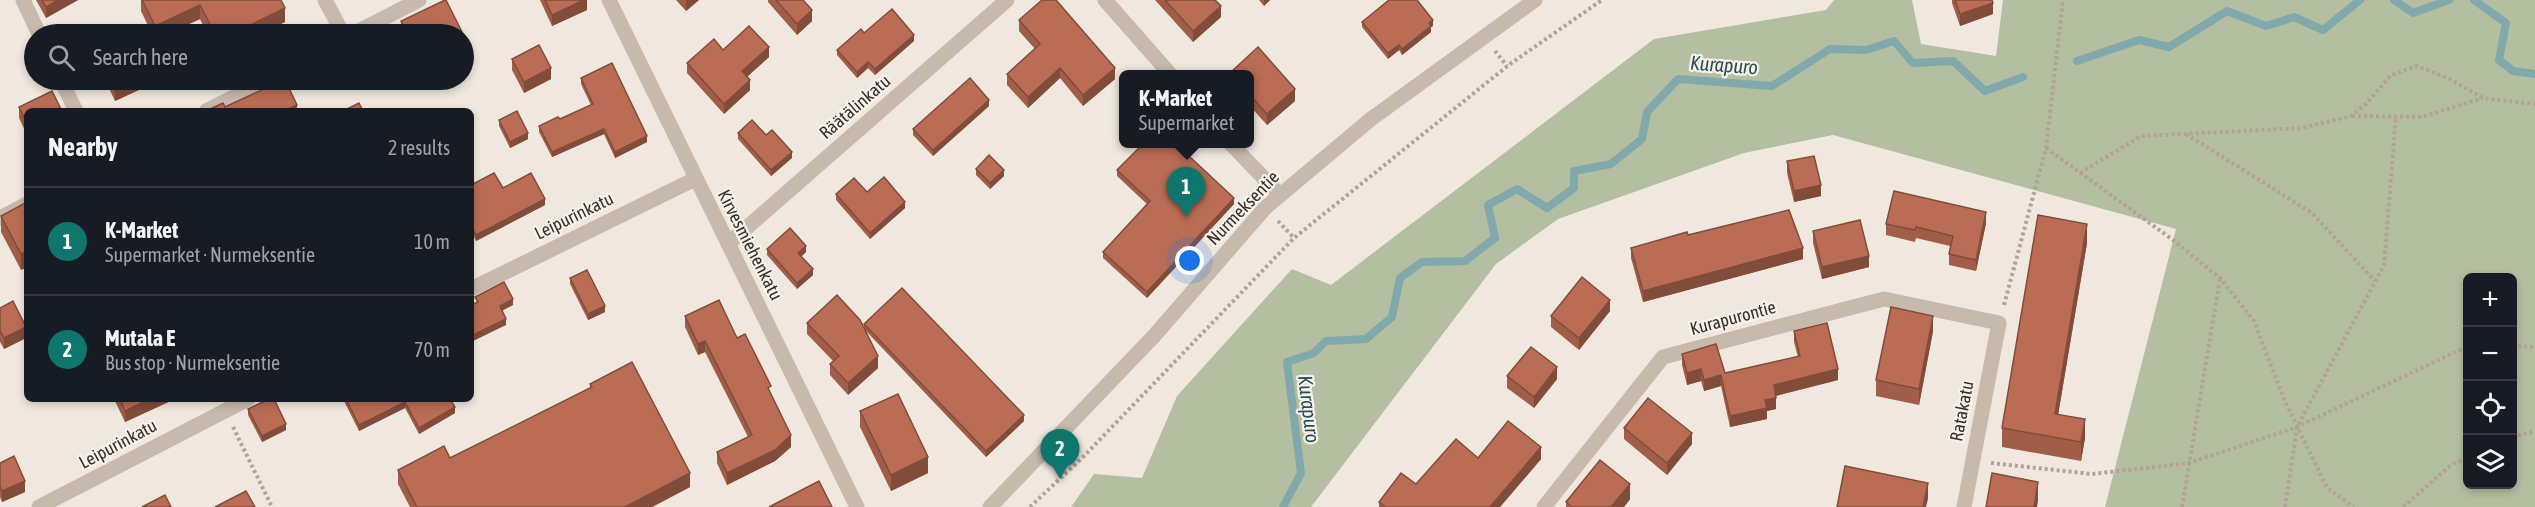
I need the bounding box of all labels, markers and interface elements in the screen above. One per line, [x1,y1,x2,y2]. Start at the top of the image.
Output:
search box [24,24,474,90]
icon: search [45,41,78,74]
text: Search here [93,44,188,70]
water label: Kurapuro [1689,51,1759,78]
street label: Räätälinkatu [815,70,894,143]
popup [1119,70,1254,148]
text: K-Market [1139,85,1212,111]
text: Supermarket [1139,111,1234,134]
text: Nearby [48,132,118,162]
text: 2 results [388,136,450,159]
street label: Nurmeksentie [1202,166,1283,249]
pin: 1 [1166,168,1206,217]
street label: Kirvesmiehenkatu [714,186,787,303]
street label: Leipurinkatu [531,188,617,244]
text: K-Market [105,217,178,243]
text: 1 [63,230,72,253]
text: 10 m [414,230,450,253]
text: Supermarket · Nurmeksentie [105,243,315,266]
your location [1175,246,1204,275]
map controls [2463,273,2517,489]
button: + [2463,273,2517,327]
street label: Kurapurontie [1688,296,1778,339]
text: Mutala E [105,325,175,351]
button: − [2463,327,2517,381]
text: 2 [63,338,72,361]
text: 70 m [414,338,450,361]
text: Bus stop · Nurmeksentie [105,351,280,374]
water label: Kurapuro [1294,374,1325,444]
street label: Ratakatu [1945,379,1978,443]
button: locate [2463,381,2517,435]
street label: Leipurinkatu [75,414,160,473]
pin: 2 [1040,430,1080,479]
button: layers [2463,435,2517,489]

